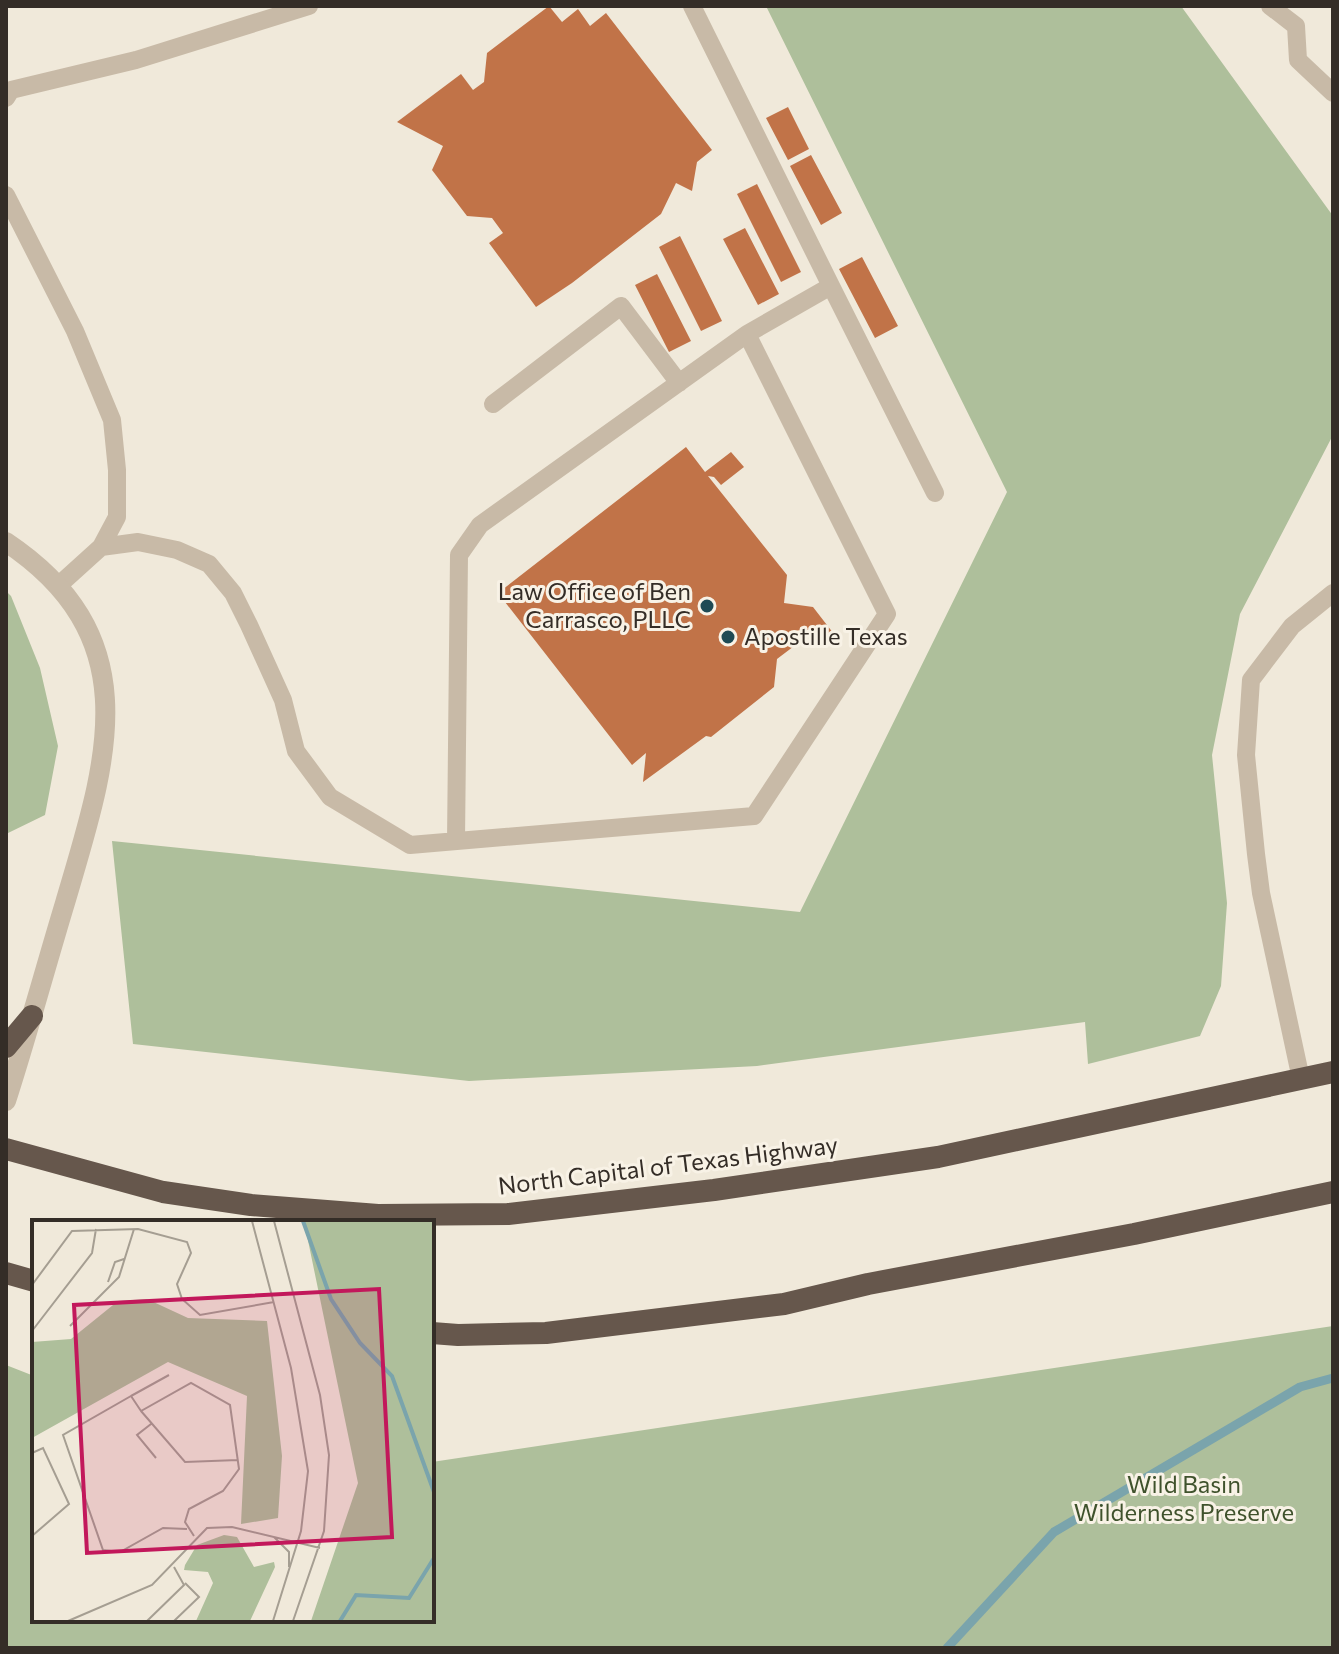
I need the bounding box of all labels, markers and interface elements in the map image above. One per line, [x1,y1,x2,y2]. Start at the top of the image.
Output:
place label: Law Office of Ben Carrasco, PLLC [498,576,691,633]
marker: Law Office of Ben Carrasco, PLLC [698,597,716,615]
place label: Apostille Texas [744,621,908,650]
marker: Apostille Texas [719,628,737,646]
street label: North Capital of Texas Highway [496,1129,839,1200]
inset map [32,1220,434,1622]
park label: Wild Basin Wilderness Preserve [1074,1469,1294,1526]

